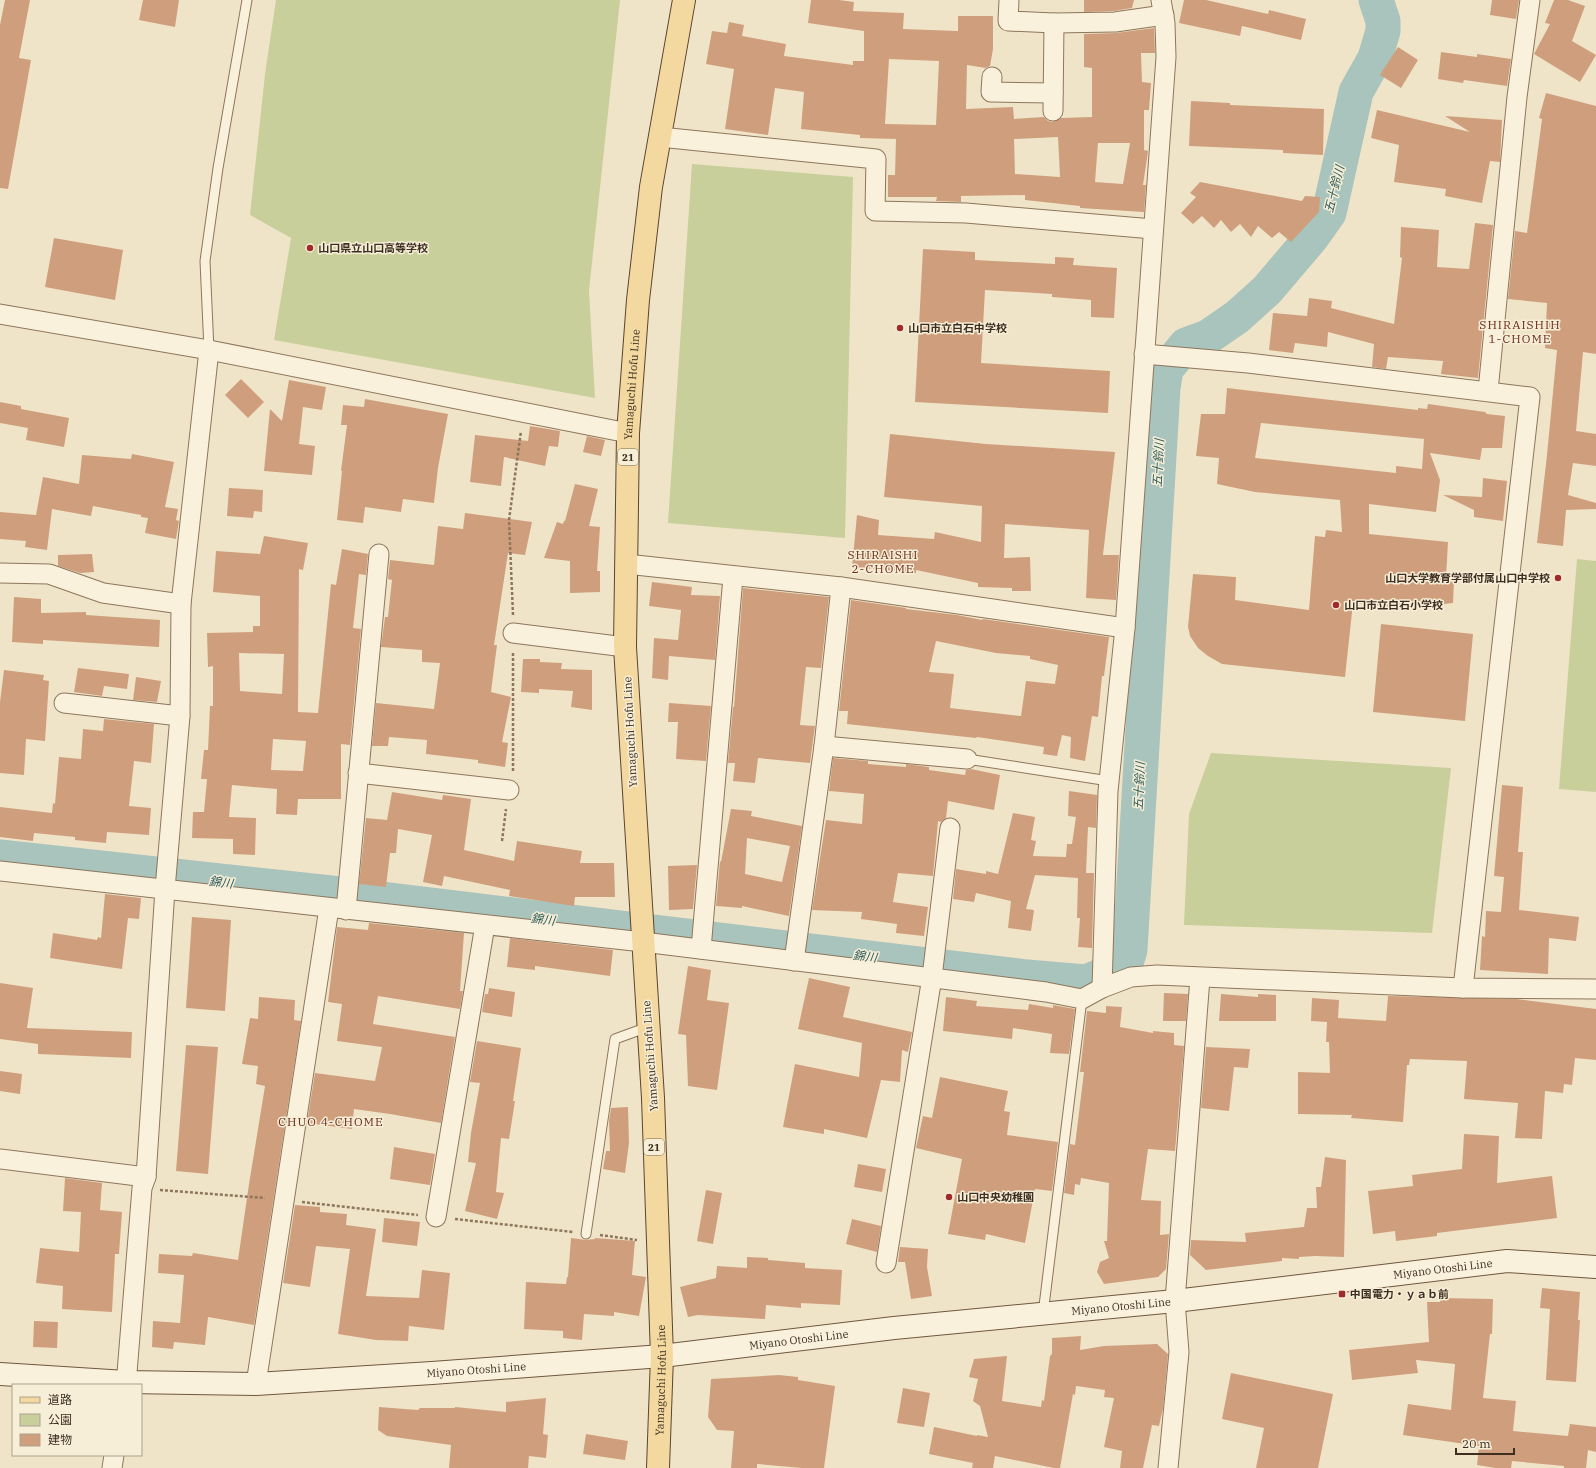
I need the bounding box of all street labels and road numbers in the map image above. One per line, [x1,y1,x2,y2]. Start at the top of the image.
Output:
street label: Yamaguchi Hofu Line [621,328,643,440]
road number: 21 [618,449,638,465]
street label: Yamaguchi Hofu Line [620,676,640,788]
street label: Yamaguchi Hofu Line [639,1000,661,1112]
road number: 21 [644,1139,664,1155]
street label: Miyano Otoshi Line [1392,1256,1493,1282]
street label: Miyano Otoshi Line [1071,1294,1171,1318]
street label: Yamaguchi Hofu Line [652,1324,669,1436]
street label: Miyano Otoshi Line [748,1327,849,1352]
street label: Miyano Otoshi Line [426,1359,527,1380]

